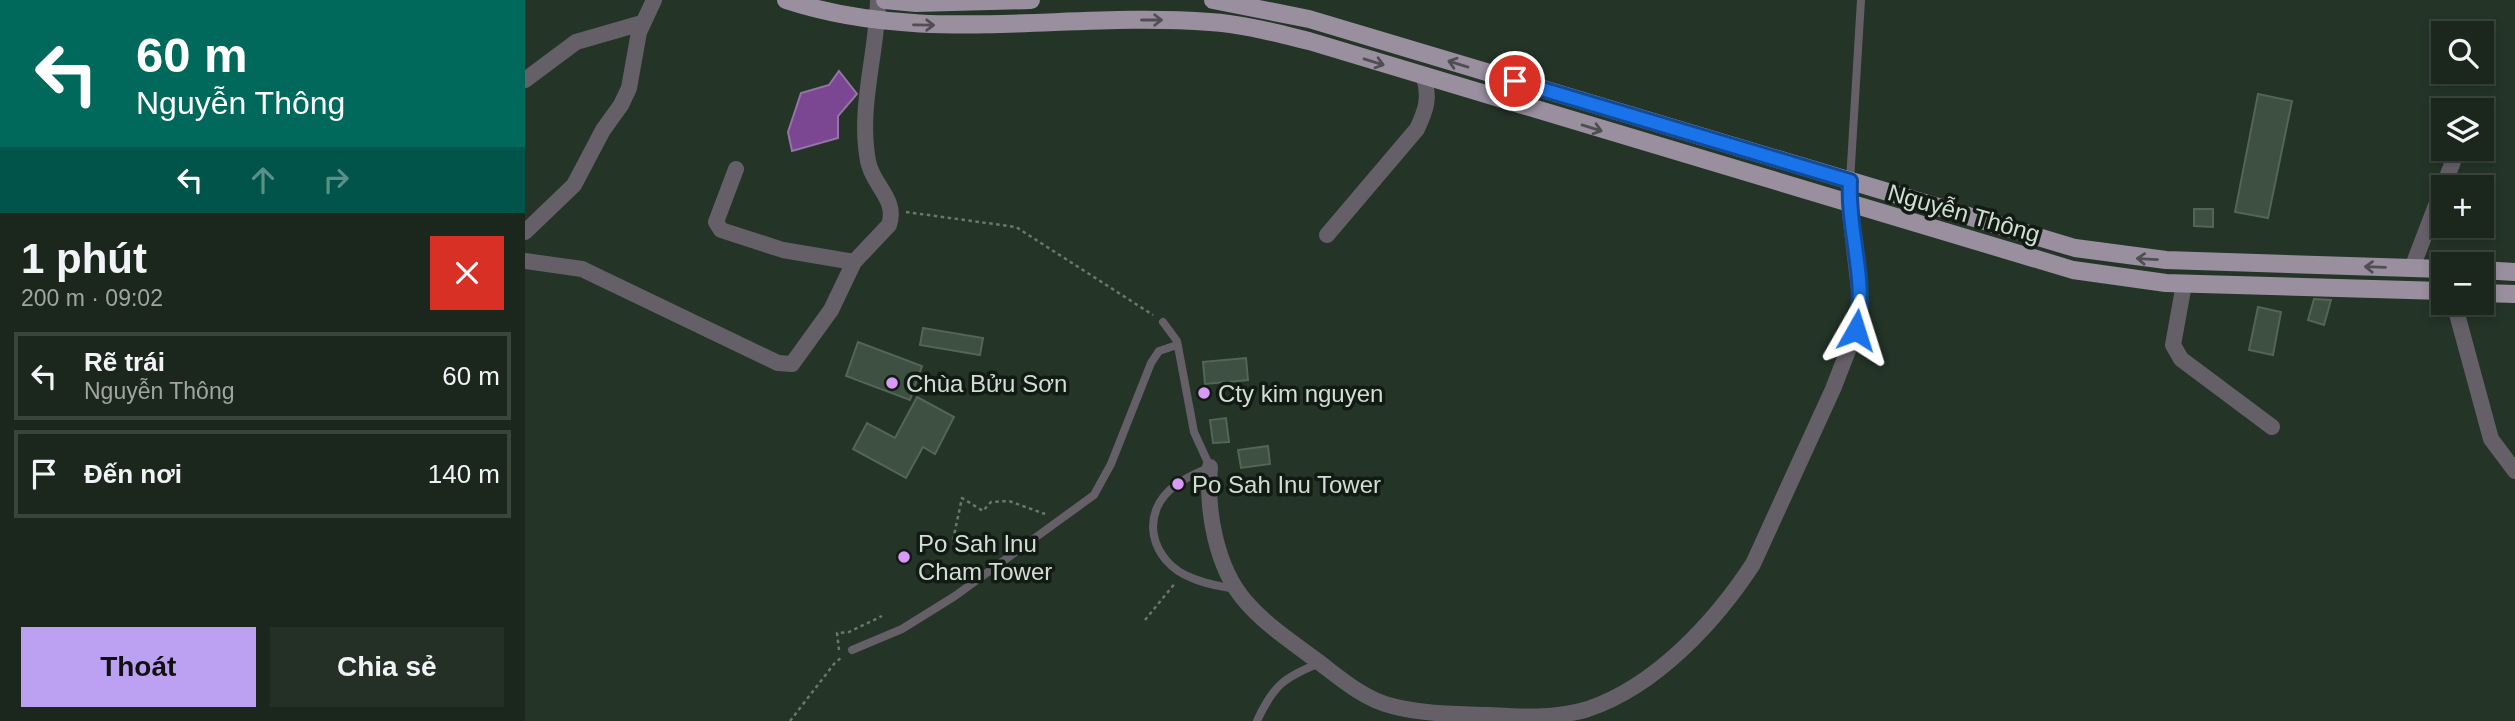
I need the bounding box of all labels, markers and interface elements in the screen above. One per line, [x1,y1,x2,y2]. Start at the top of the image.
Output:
one-way arrow [1140,13,1163,27]
one-way arrow [913,18,936,32]
map controls [2431,21,2494,315]
button: search [2431,21,2494,84]
icon: left [21,28,112,119]
text: 60 m [136,28,248,82]
pin [1485,51,1545,111]
one-way arrow [1363,56,1385,69]
one-way arrow [1447,56,1469,69]
icon: arrive [1496,62,1534,100]
text: Nguyễn Thông [136,85,345,121]
button: layers [2431,98,2494,161]
one-way arrow [1581,122,1603,135]
icon: left [171,161,209,199]
icon: ahead [244,161,282,199]
icon: right [317,161,355,199]
button: + [2431,175,2494,238]
street label: Nguyễn Thông [1885,178,2043,248]
text: 1 phút [21,235,147,282]
button: close [430,236,504,310]
button: − [2431,252,2494,315]
one-way arrow [2136,253,2159,266]
one-way arrow [2364,260,2387,273]
text: 200 m · 09:02 [21,285,163,311]
position arrow [1819,293,1893,367]
text: Rẽ trái [84,347,165,377]
icon: left [25,357,63,395]
text: 60 m [442,361,500,391]
place label: Chùa Bửu Sơn [906,370,1067,397]
marker: Chùa Bửu Sơn [884,375,900,391]
text: Nguyễn Thông [84,378,234,404]
place label: Cty kim nguyen [1218,380,1383,407]
marker: Cty kim nguyen [1196,385,1212,401]
icon: arrive [25,455,63,493]
text: Đến nơi [84,459,182,489]
text: 140 m [428,459,500,489]
place label: Po Sah Inu Tower [1192,471,1381,498]
marker: Po Sah Inu Tower [1170,476,1186,492]
place label: Po Sah Inu Cham Tower [918,530,1052,585]
marker: Po Sah Inu Cham Tower [896,549,912,565]
button: Thoát [21,627,256,707]
button: Chia sẻ [270,627,504,707]

